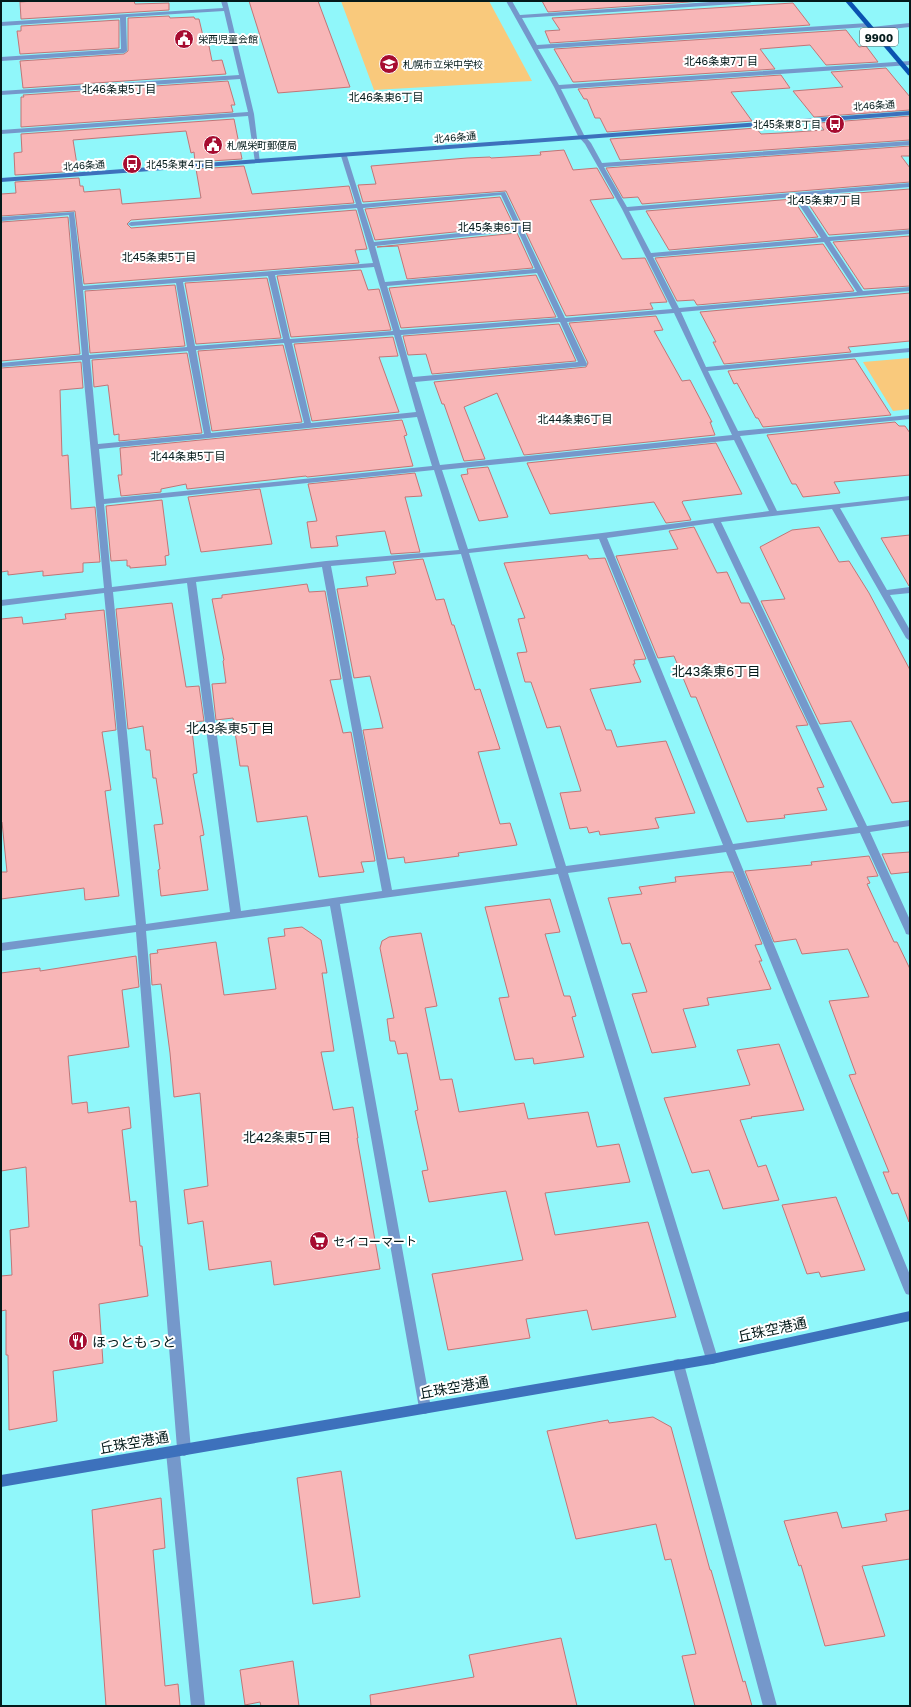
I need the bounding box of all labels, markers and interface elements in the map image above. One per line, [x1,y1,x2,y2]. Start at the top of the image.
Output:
public building icon: 栄西児童会館 [173,28,195,50]
road number: 9900 [860,28,898,46]
place label: 栄西児童会館 [198,33,258,45]
school or university icon: 札幌市立栄中学校 [378,53,400,75]
district label: 北46条東7丁目 [684,54,758,67]
place label: 札幌市立栄中学校 [403,58,483,70]
district label: 北46条東5丁目 [82,82,156,95]
district label: 北46条東6丁目 [348,90,424,103]
street label: 北46条通 [853,98,895,112]
bus stop icon: 北45条東8丁目 [824,113,846,135]
place label: 北45条東8丁目 [753,118,821,130]
street label: 北46条通 [433,129,477,145]
public building icon: 札幌栄町郵便局 [202,134,224,156]
place label: 札幌栄町郵便局 [227,139,297,151]
bus stop icon: 北45条東4丁目 [121,153,143,175]
street label: 北46条通 [63,158,105,172]
place label: 北45条東4丁目 [146,158,214,170]
district label: 北45条東7丁目 [787,193,861,206]
district label: 北45条東6丁目 [458,220,532,233]
district label: 北45条東5丁目 [122,250,196,263]
district label: 北44条東6丁目 [537,412,613,425]
district label: 北44条東5丁目 [151,449,225,462]
district label: 北43条東6丁目 [672,663,760,679]
district label: 北43条東5丁目 [186,720,274,736]
district label: 北42条東5丁目 [243,1129,331,1145]
supermarket icon: セイコーマート [308,1230,330,1252]
place label: セイコーマート [333,1234,417,1249]
street label: 丘珠空港通 [736,1313,808,1345]
restaurant icon: ほっともっと [67,1330,89,1352]
place label: ほっともっと [92,1333,176,1350]
street label: 丘珠空港通 [418,1373,490,1401]
street label: 丘珠空港通 [98,1428,170,1456]

